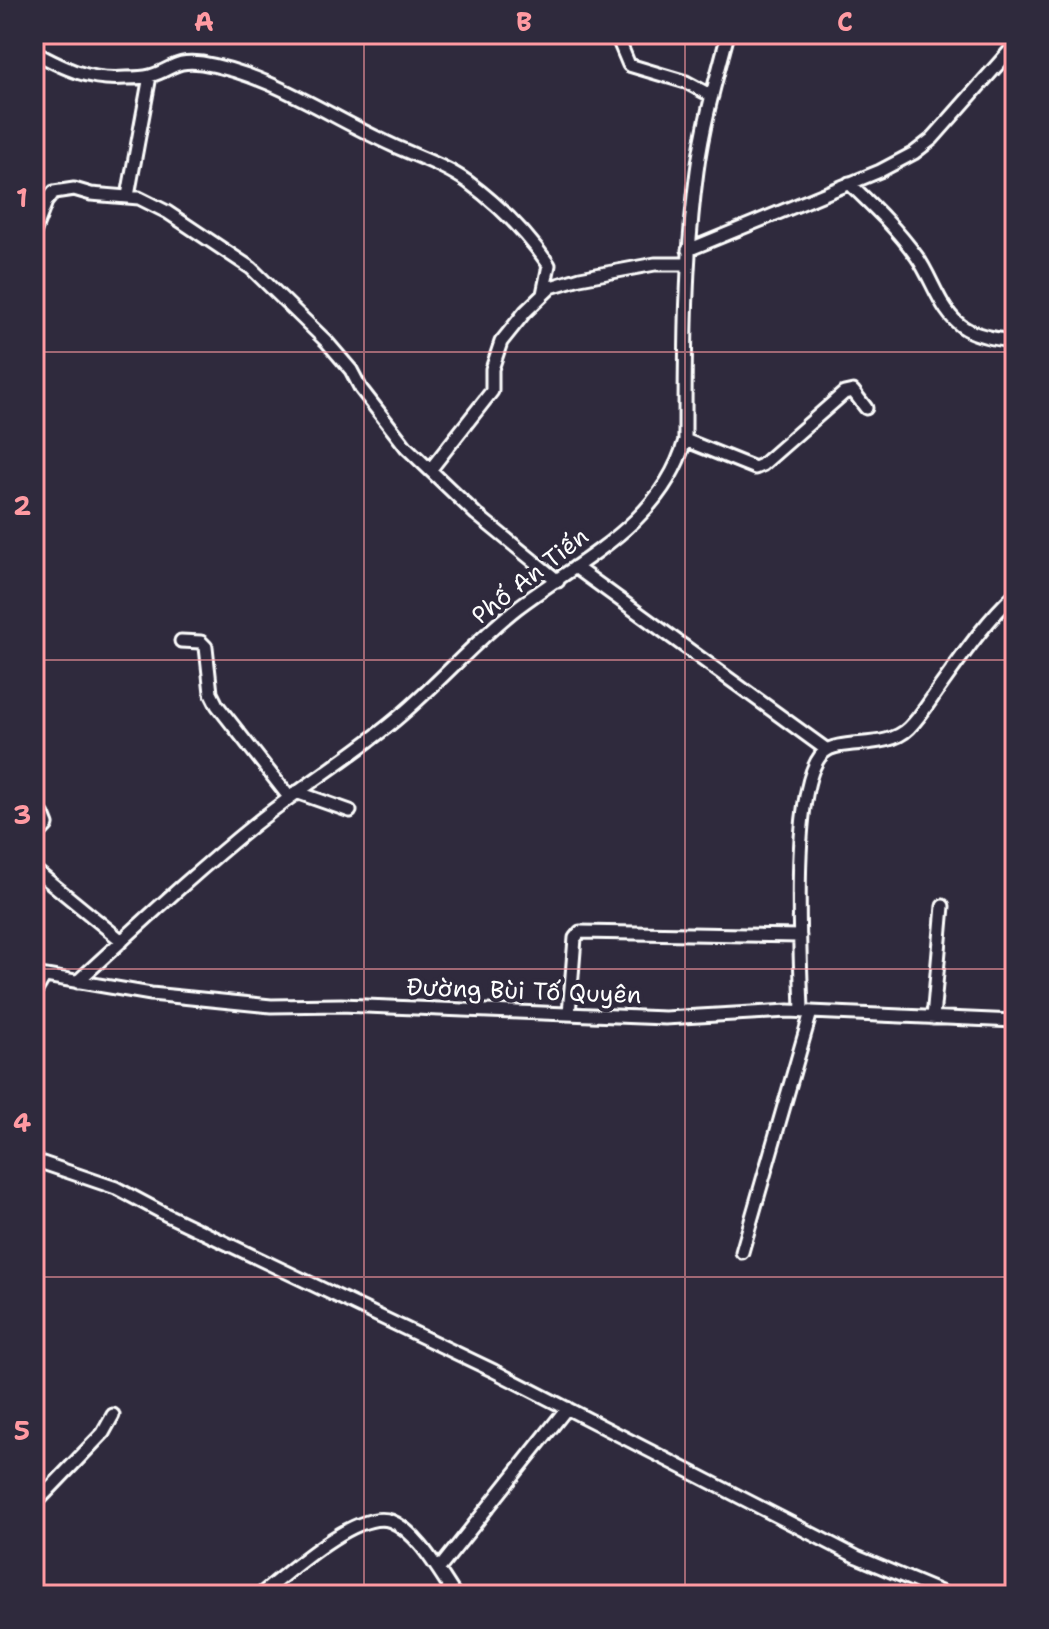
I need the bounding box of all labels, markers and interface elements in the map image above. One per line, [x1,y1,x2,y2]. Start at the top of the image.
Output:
text: A [194,4,214,39]
text: B [516,4,532,39]
text: C [837,4,853,39]
text: 1 [16,180,28,215]
text: 2 [13,488,31,523]
street label: Phố An Tiến [465,520,595,632]
text: 3 [13,797,31,832]
street label: Đường Bùi Tố Quyên [406,971,642,1011]
text: 4 [13,1105,31,1140]
text: 5 [14,1413,30,1448]

